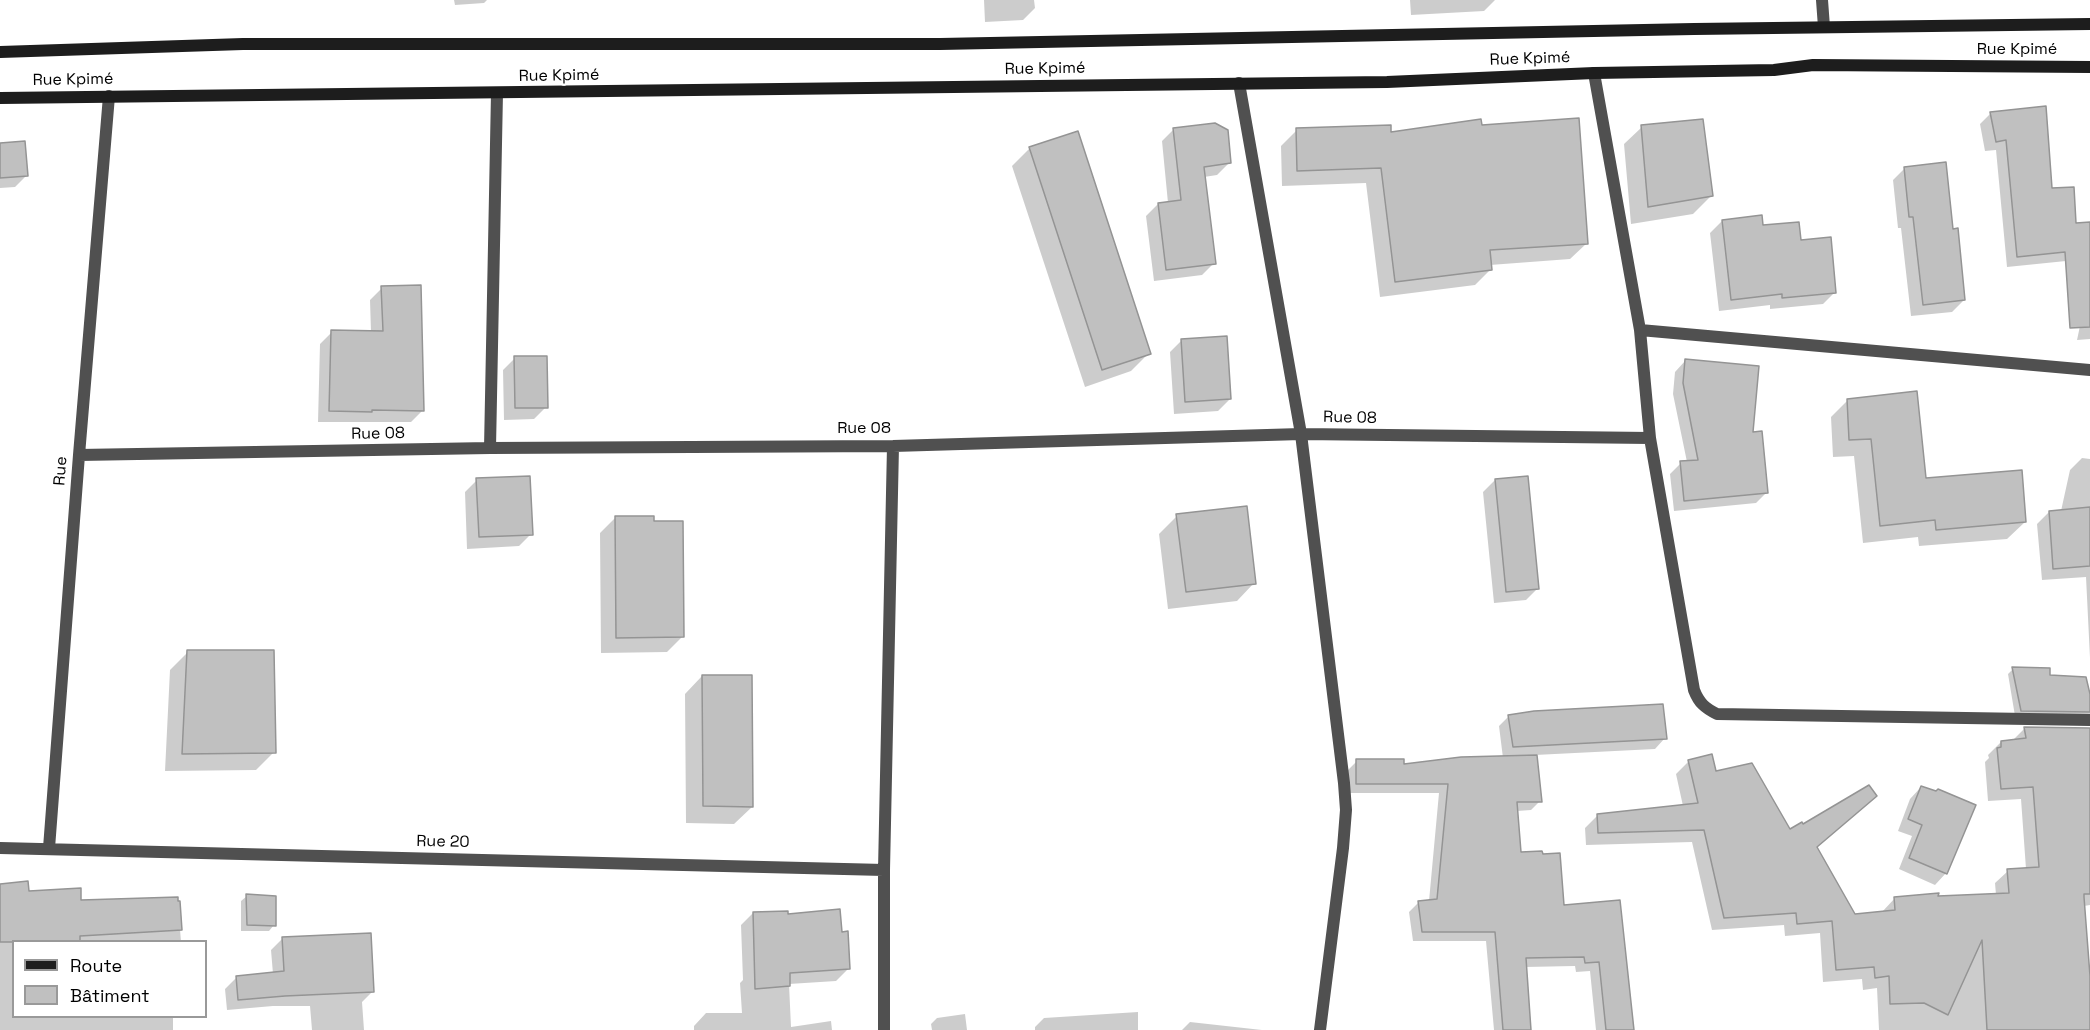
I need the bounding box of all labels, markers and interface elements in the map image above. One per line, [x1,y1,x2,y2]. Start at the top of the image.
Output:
street label: Rue Kpimé [1977,40,2057,60]
street label: Rue Kpimé [1489,48,1571,70]
street label: Rue Kpimé [1004,59,1086,79]
street label: Rue Kpimé [518,66,600,86]
street label: Rue Kpimé [32,70,114,90]
street label: Rue 08 [1323,408,1377,428]
street label: Rue 08 [837,419,891,439]
street label: Rue 08 [351,424,405,444]
street label: Rue [50,456,72,486]
street label: Rue 20 [416,832,470,852]
legend [12,940,207,1018]
text: Route [70,954,122,977]
text: Bâtiment [70,984,150,1007]

